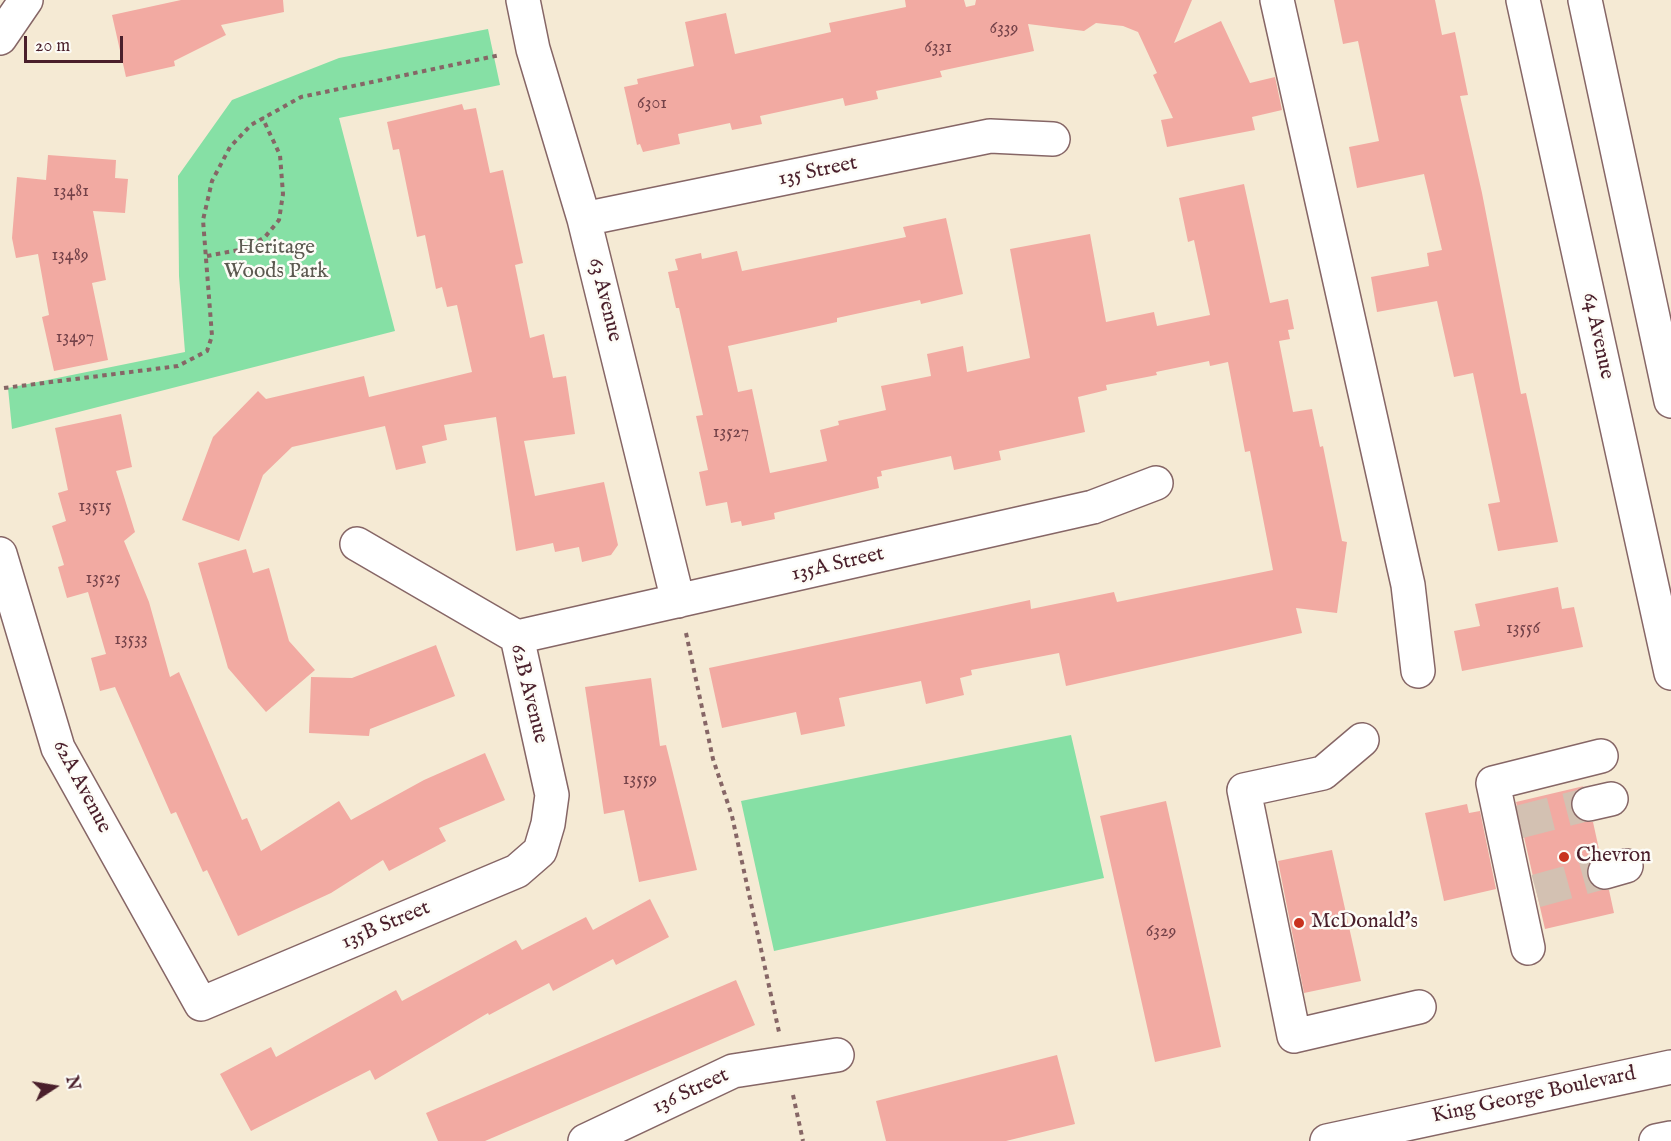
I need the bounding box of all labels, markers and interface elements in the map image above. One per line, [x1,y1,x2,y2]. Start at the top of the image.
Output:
house number: 6339 [990,18,1018,40]
scale bar [27,24,126,62]
text: 20 m [35,35,70,58]
house number: 6331 [924,37,952,59]
house number: 6301 [637,93,667,115]
street label: 135 Street [776,151,860,193]
house number: 13481 [53,181,89,203]
park label: Heritage Woods Park [224,236,328,286]
house number: 13489 [51,245,89,267]
street label: 63 Avenue [581,255,627,345]
street label: 64 Avenue [1576,290,1618,382]
house number: 13497 [56,327,94,349]
house number: 13527 [713,422,749,444]
house number: 13515 [78,496,112,518]
street label: 135A Street [789,542,887,588]
house number: 13525 [86,568,120,590]
house number: 13556 [1506,618,1540,640]
house number: 13533 [114,629,148,651]
street label: 62B Avenue [504,642,552,746]
street label: 62A Avenue [46,736,116,838]
house number: 13559 [623,769,657,791]
place label: Chevron [1576,844,1651,870]
marker: Chevron [1557,850,1571,864]
street label: 135B Street [338,896,434,956]
place label: McDonald's [1311,910,1418,936]
marker: McDonald's [1292,916,1306,930]
house number: 6329 [1146,921,1176,943]
north arrow [24,1057,84,1117]
street label: King George Boulevard [1430,1062,1638,1130]
street label: 136 Street [649,1063,733,1121]
text: N [60,1074,83,1092]

